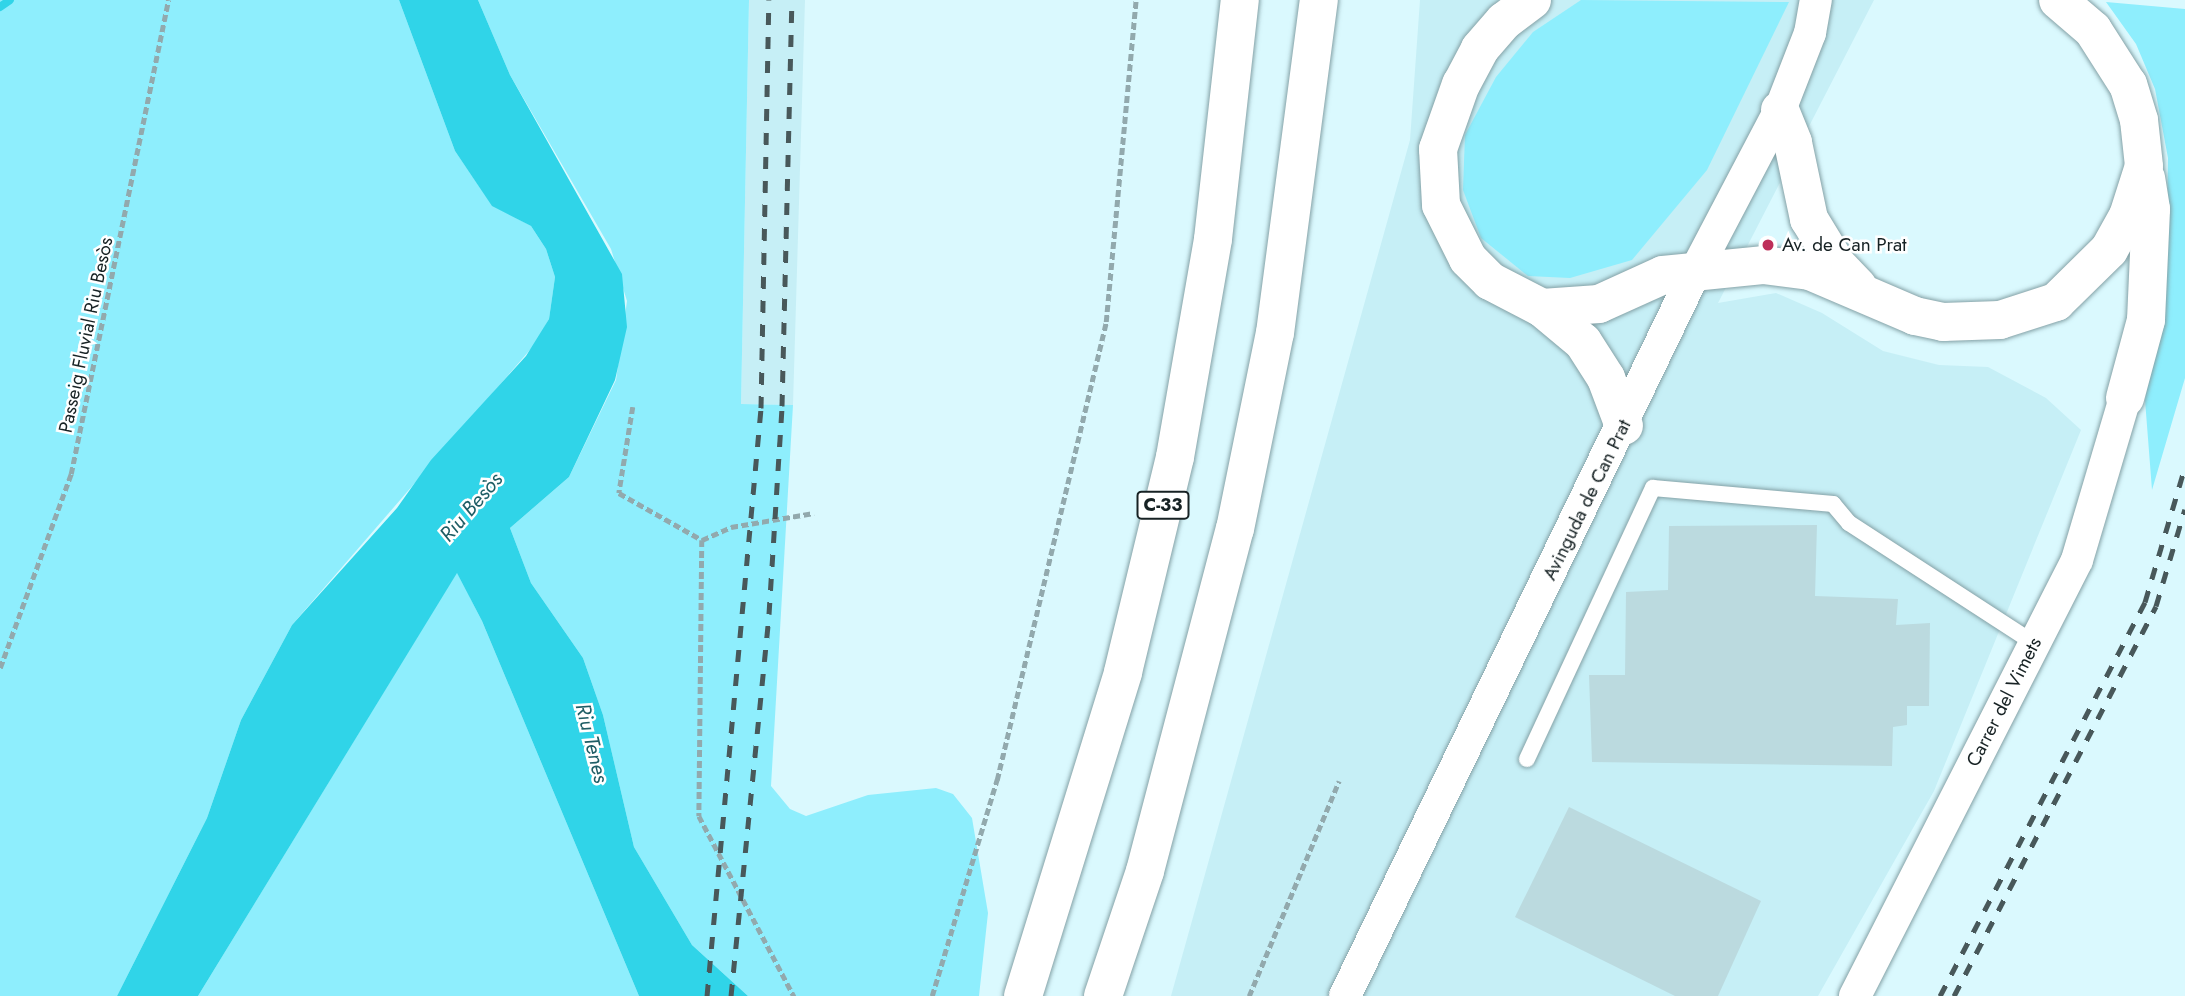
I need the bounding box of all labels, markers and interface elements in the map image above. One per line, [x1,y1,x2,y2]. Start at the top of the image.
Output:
place label: Av. de Can Prat [1782,234,1907,256]
street label: Passeig Fluvial Riu Besòs [54,235,118,435]
marker: Av. de Can Prat [1760,237,1776,253]
street label: Avinguda de Can Prat [1538,416,1636,584]
water label: Riu Besòs [434,467,508,547]
road number: C-33 [1135,490,1191,520]
street label: Carrer del Vimets [1962,634,2046,770]
water label: Riu Tenes [570,701,614,785]

